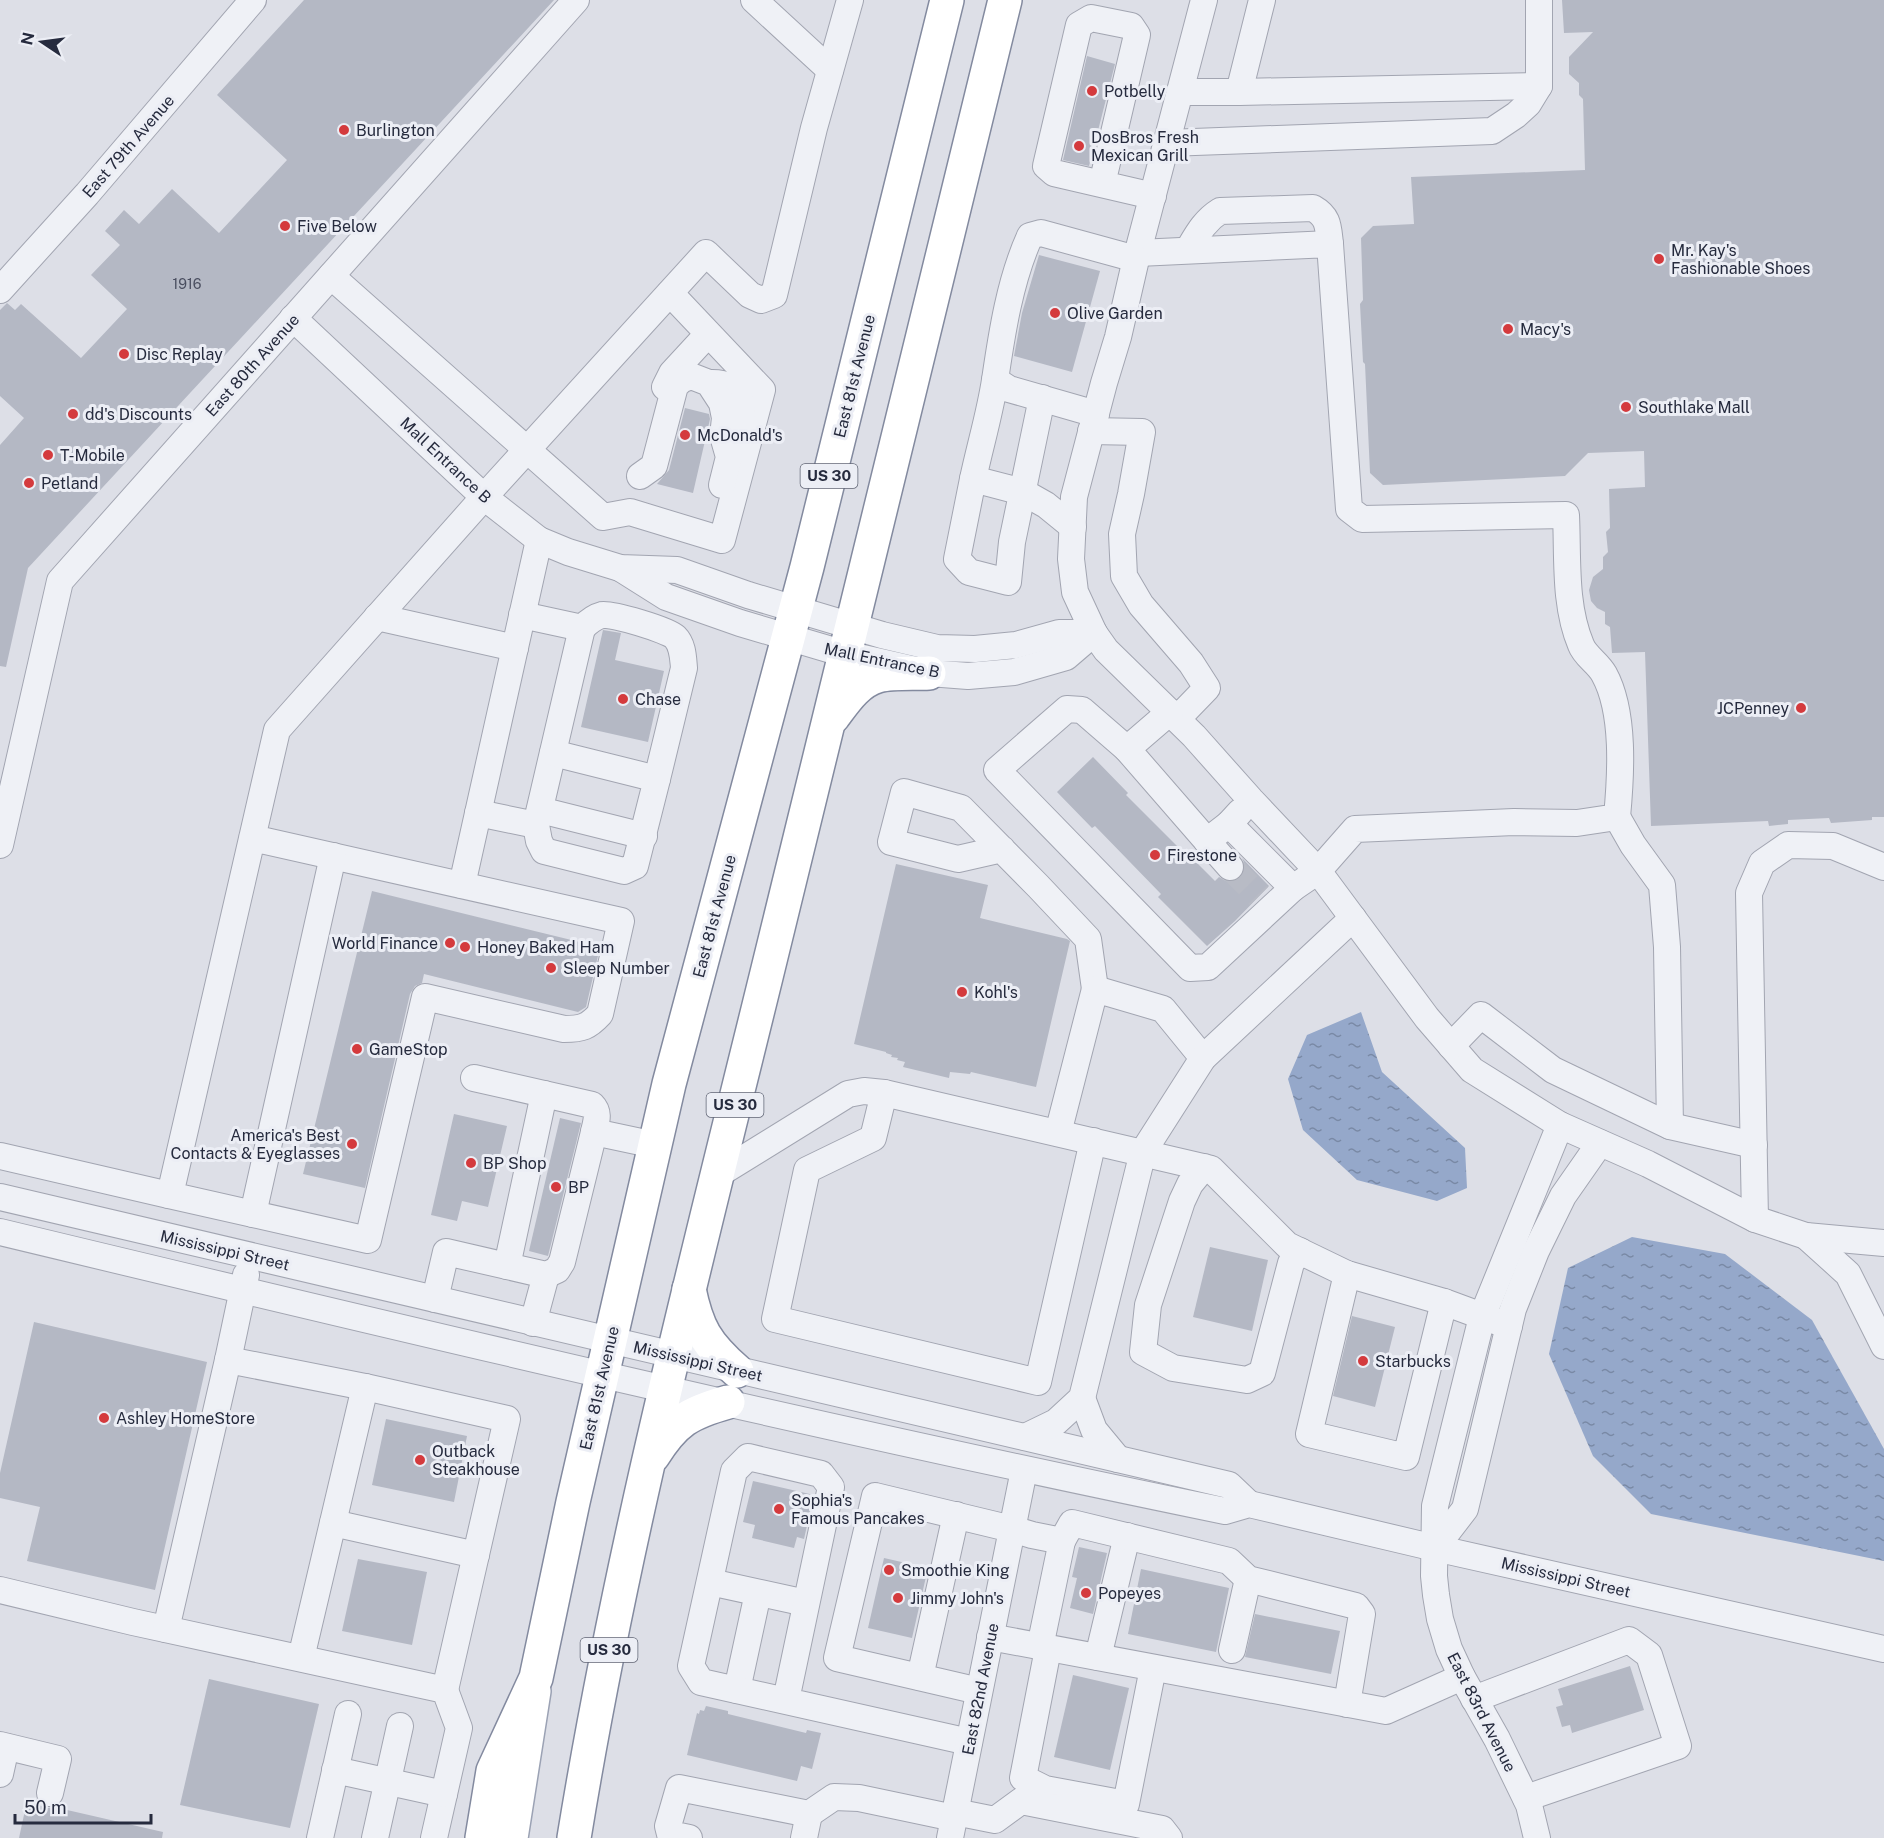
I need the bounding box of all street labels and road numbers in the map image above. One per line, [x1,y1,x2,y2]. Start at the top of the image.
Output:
street label: East 79th Avenue [78,91,178,202]
street label: East 80th Avenue [201,310,303,420]
street label: East 81st Avenue [830,312,879,440]
street label: Mall Entrance B [396,413,495,507]
road number: US 30 [800,464,858,488]
street label: Mall Entrance B [823,639,941,682]
street label: East 81st Avenue [689,853,740,980]
road number: US 30 [706,1093,764,1117]
street label: Mississippi Street [158,1226,291,1275]
street label: East 81st Avenue [576,1324,623,1452]
street label: Mississippi Street [631,1337,764,1386]
street label: Mississippi Street [1499,1553,1632,1602]
street label: East 82nd Avenue [958,1621,1003,1757]
road number: US 30 [580,1638,638,1662]
street label: East 83rd Avenue [1443,1649,1520,1775]

